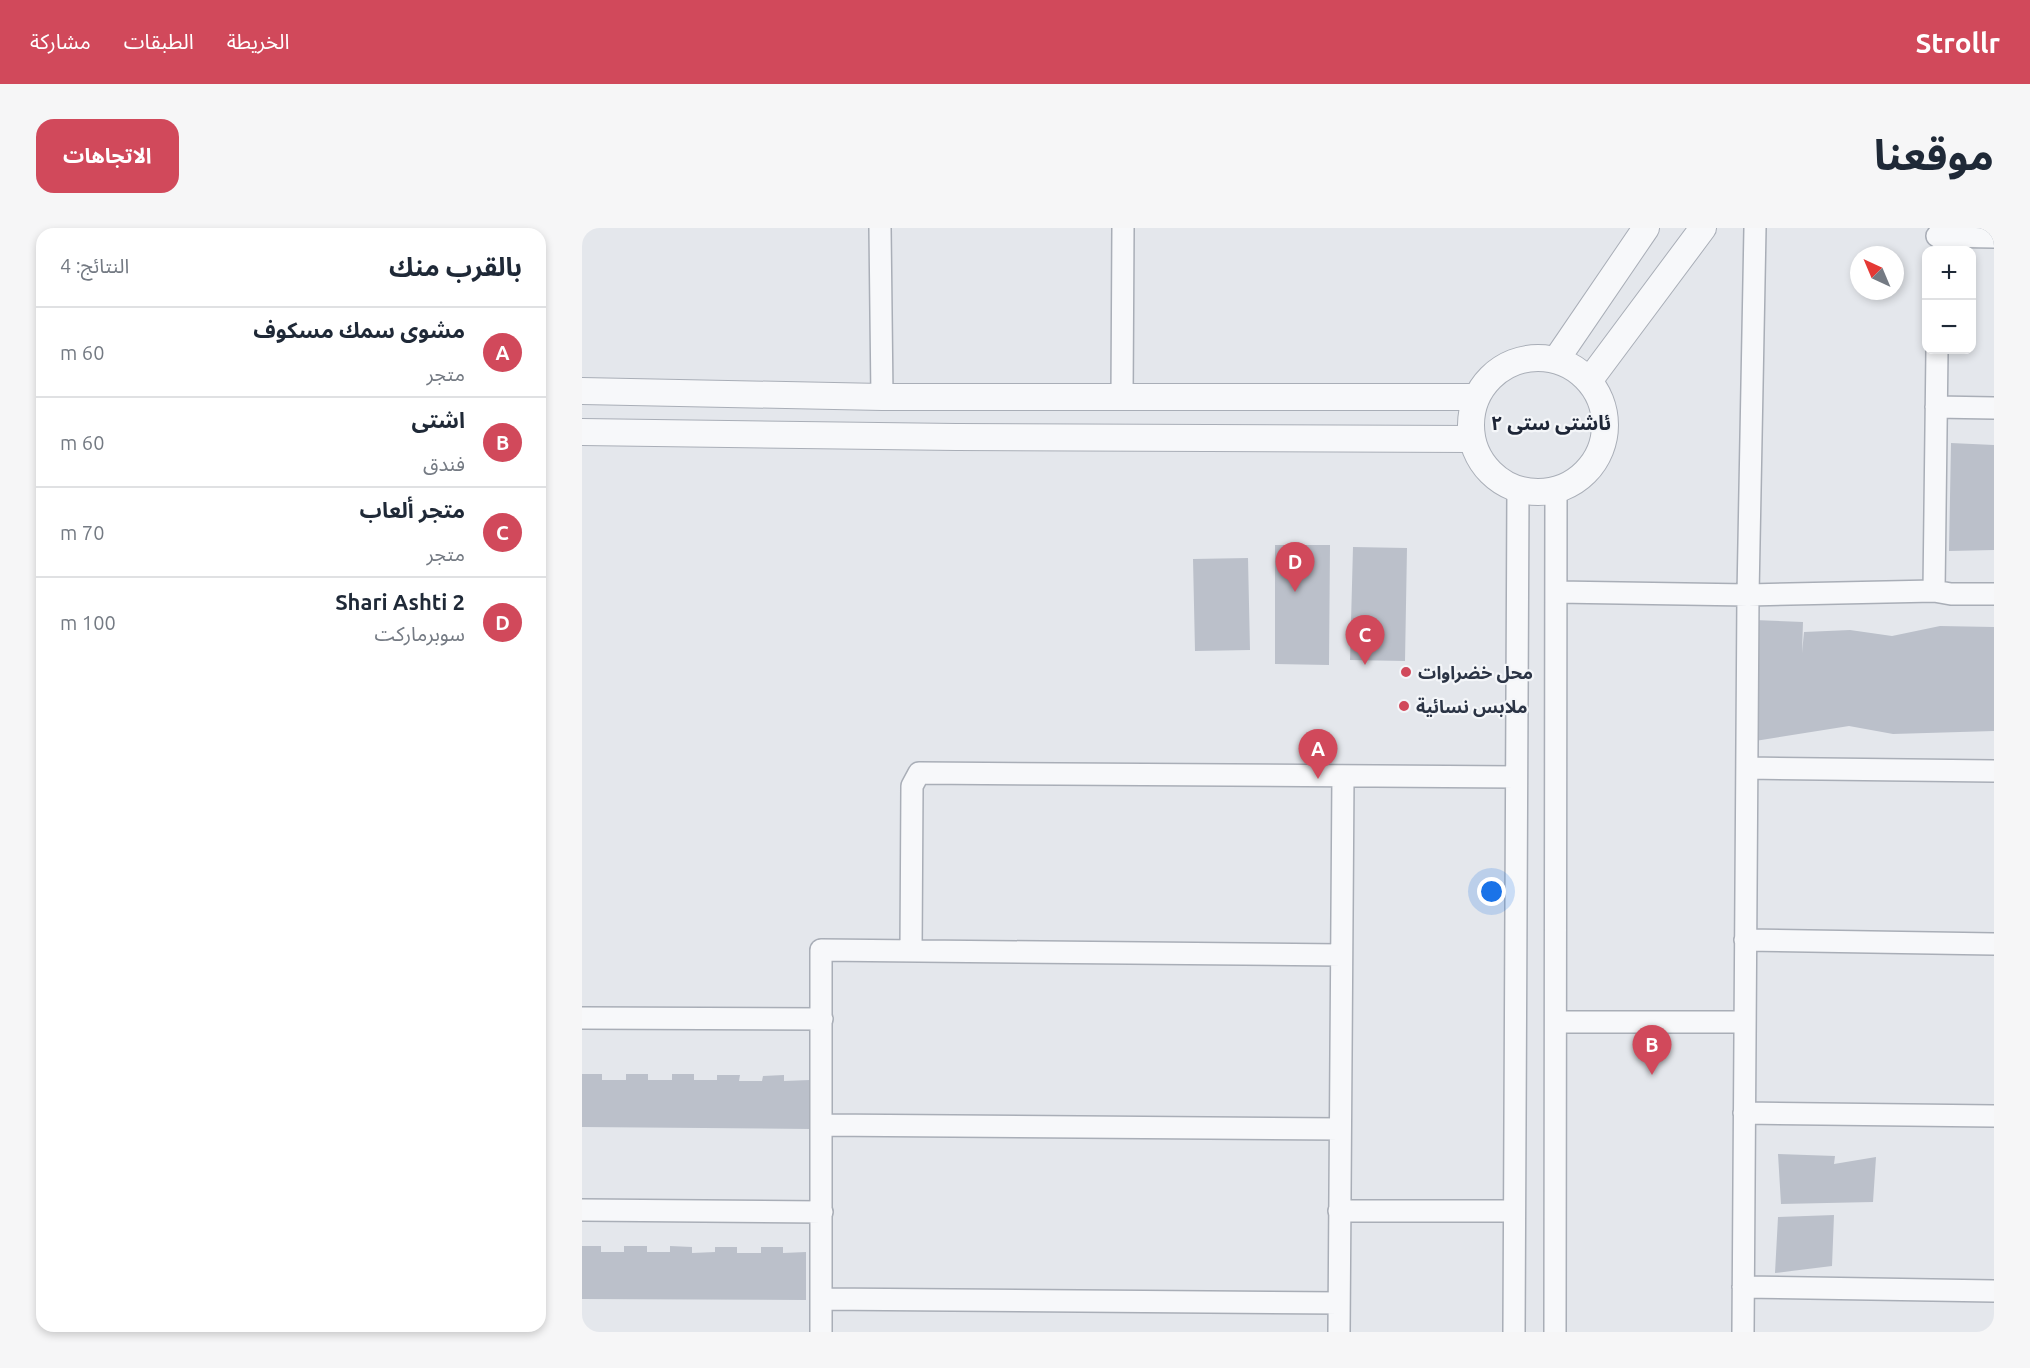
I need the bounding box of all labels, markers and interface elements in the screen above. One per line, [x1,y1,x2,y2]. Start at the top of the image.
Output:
text: Strollr [1915,27,2000,58]
text: مشاركة [30,29,91,53]
text: الطبقات [124,29,194,53]
text: الخريطة [227,29,290,53]
button: الاتجاهات [36,119,179,193]
text: موقعنا [1874,131,1994,178]
north arrow [1850,246,1904,300]
map controls [1922,246,1976,354]
button: + [1922,246,1976,300]
text: بالقرب منك [389,252,522,281]
text: النتائج: 4 [60,254,129,277]
button: − [1922,300,1976,354]
text: مشوى سمك مسكوف [253,317,465,342]
text: 60 m [60,341,104,364]
text: A [495,341,510,364]
text: متجر [426,362,465,385]
text: اشتی [411,407,465,432]
district label: ئاشتی ستی ٢ [1491,411,1611,435]
text: 60 m [60,431,104,454]
text: B [496,431,509,454]
text: فندق [423,452,465,475]
text: متجر ألعاب [360,497,465,522]
text: 70 m [60,521,104,544]
text: C [496,521,509,544]
text: متجر [426,542,465,565]
pin: D [1276,542,1314,592]
text: Shari Ashti 2 [335,589,465,614]
text: 100 m [60,611,116,634]
text: D [495,611,510,634]
pin: C [1346,616,1384,665]
text: سوبرماركت [374,622,465,645]
place label: محل خضراوات [1418,662,1533,684]
marker: محل خضراوات [1399,665,1413,679]
place label: ملابس نسائية [1416,696,1527,717]
marker: ملابس نسائية [1397,699,1411,713]
pin: A [1298,730,1338,779]
your location [1477,877,1506,906]
pin: B [1632,1026,1672,1075]

